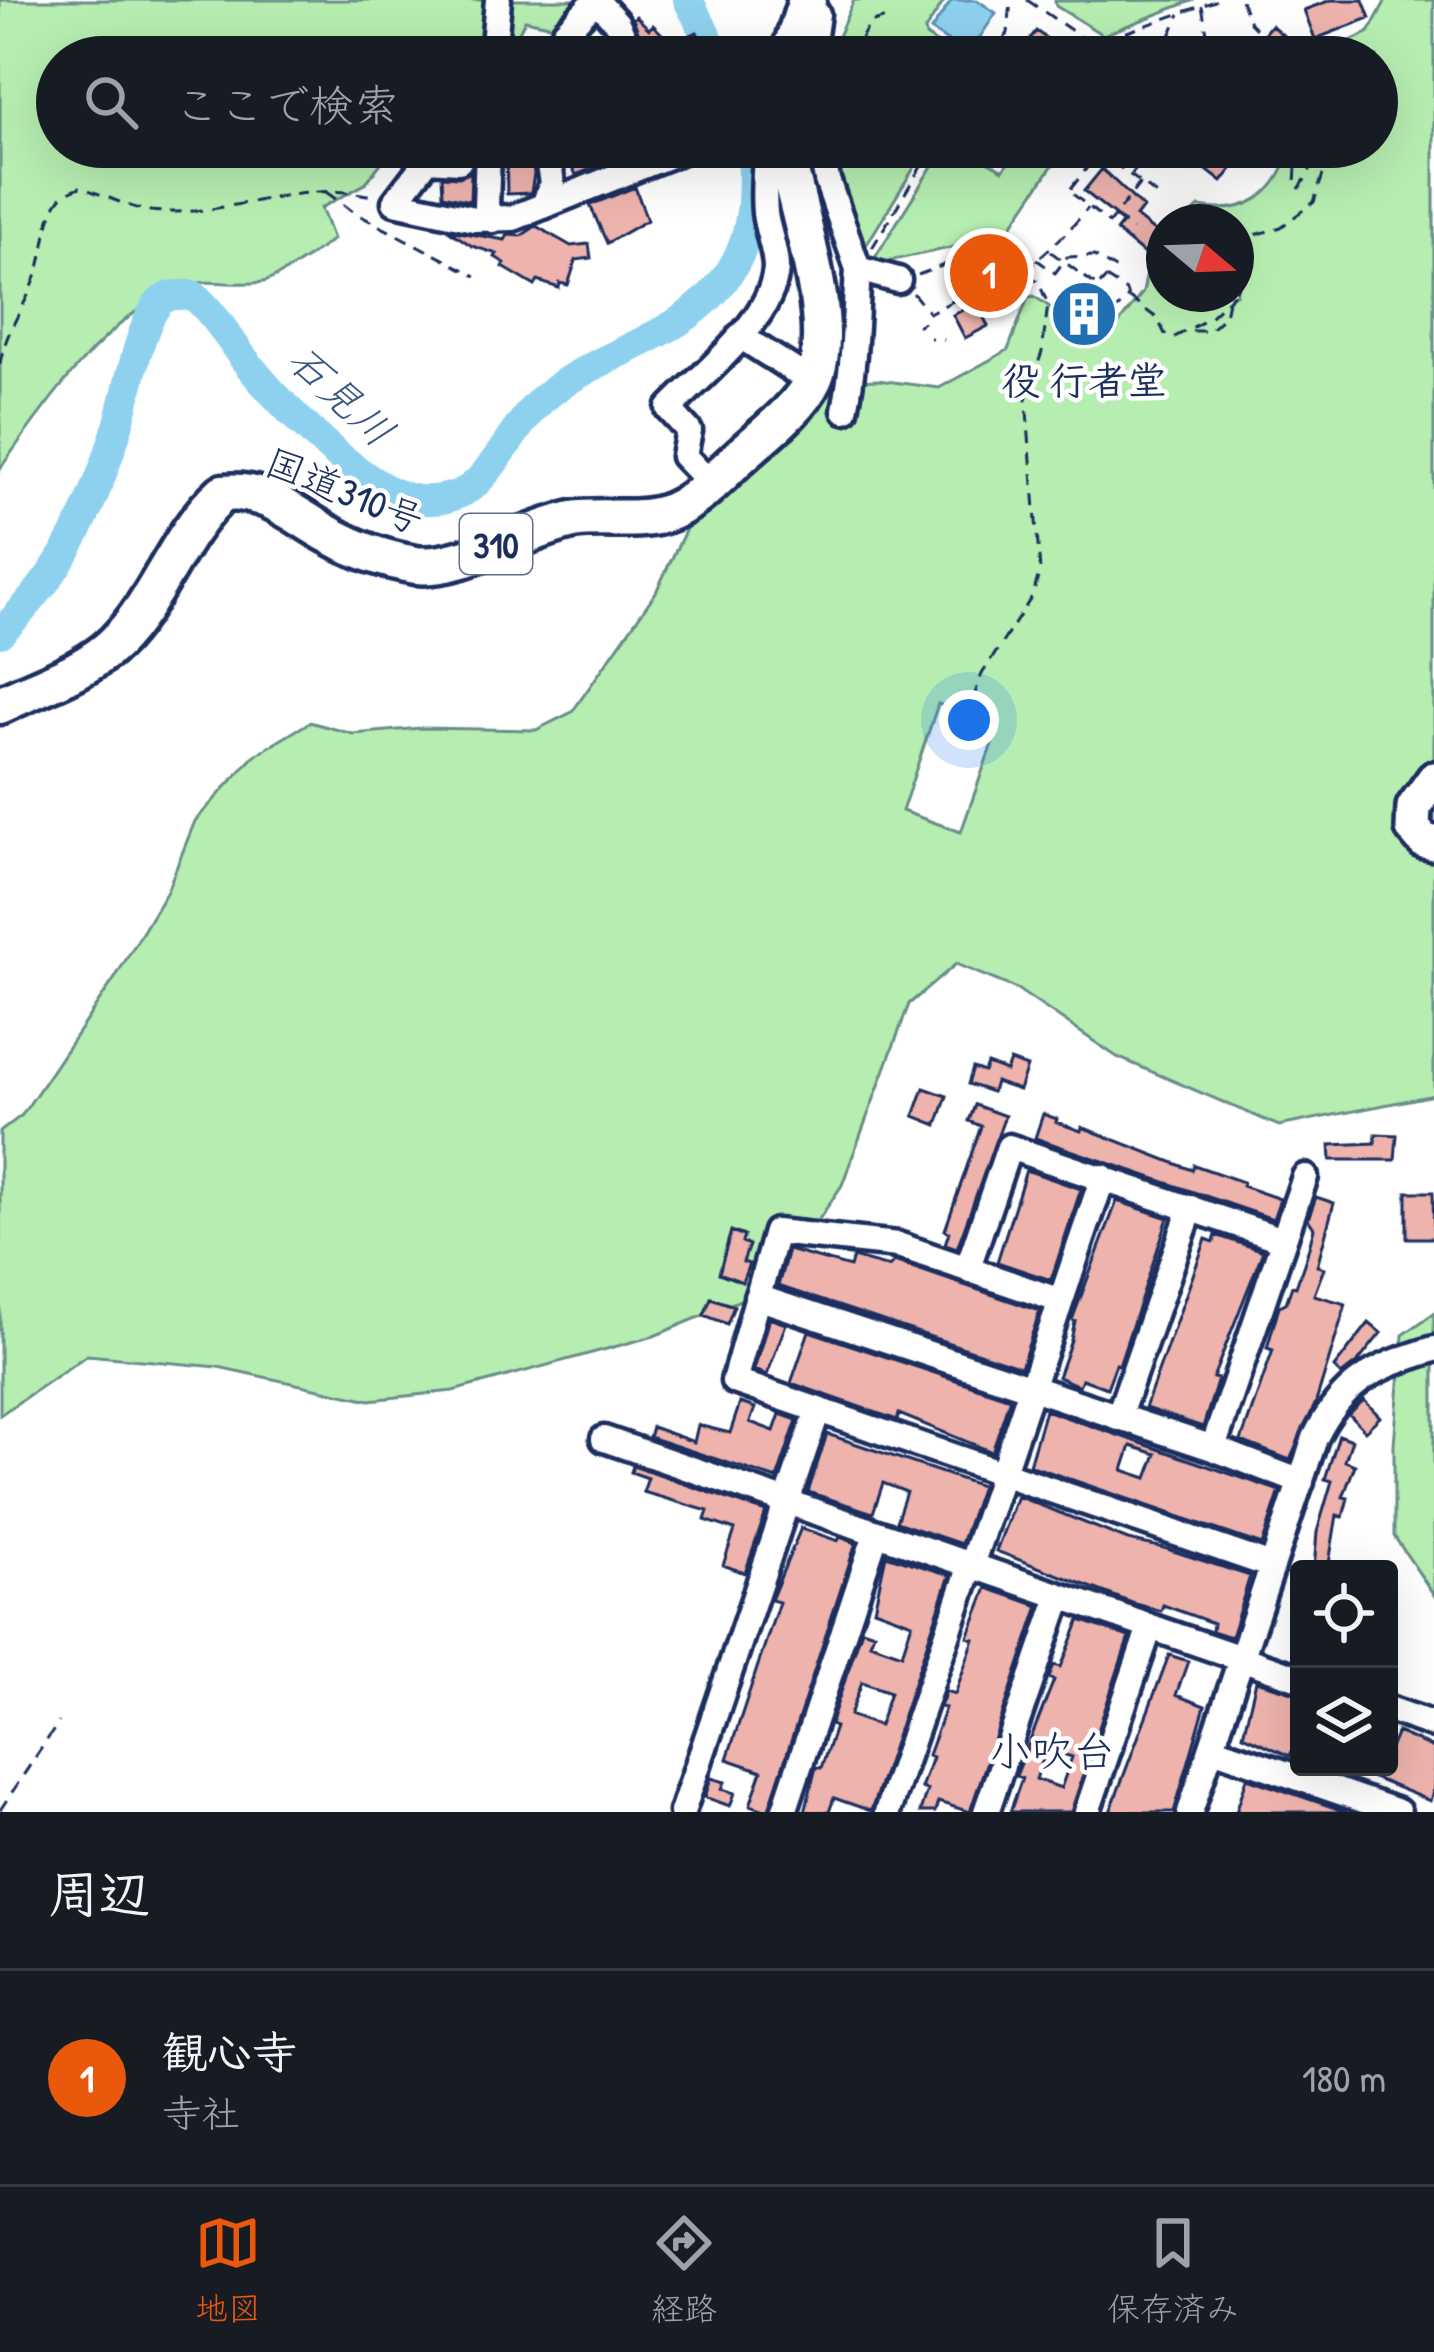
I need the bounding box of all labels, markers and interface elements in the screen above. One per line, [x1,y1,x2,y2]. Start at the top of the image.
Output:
search box [36,36,1398,168]
icon: search [78,69,144,135]
text: ここで検索 [174,74,399,135]
north arrow [1146,204,1254,312]
pin: 1 [950,228,1028,318]
building icon: 役 行者堂 [1049,279,1119,349]
water label: 石見川 [276,331,408,459]
place label: 役 行者堂 [1002,353,1166,406]
street label: 国道310号 [258,434,432,546]
road number: 310 [460,514,532,574]
your location [939,690,999,750]
map controls [1290,1560,1398,1776]
button: locate [1290,1560,1398,1668]
button: layers [1290,1668,1398,1776]
district label: 小吹台 [989,1722,1115,1779]
text: 周辺 [48,1859,150,1928]
text: 観心寺 [162,2021,297,2082]
text: 1 [80,2051,94,2104]
text: 180 m [1302,2051,1386,2104]
text: 寺社 [162,2086,240,2139]
tab: 地図 [195,2210,261,2330]
tab: 経路 [651,2210,717,2330]
tab: 保存済み [1107,2210,1239,2330]

